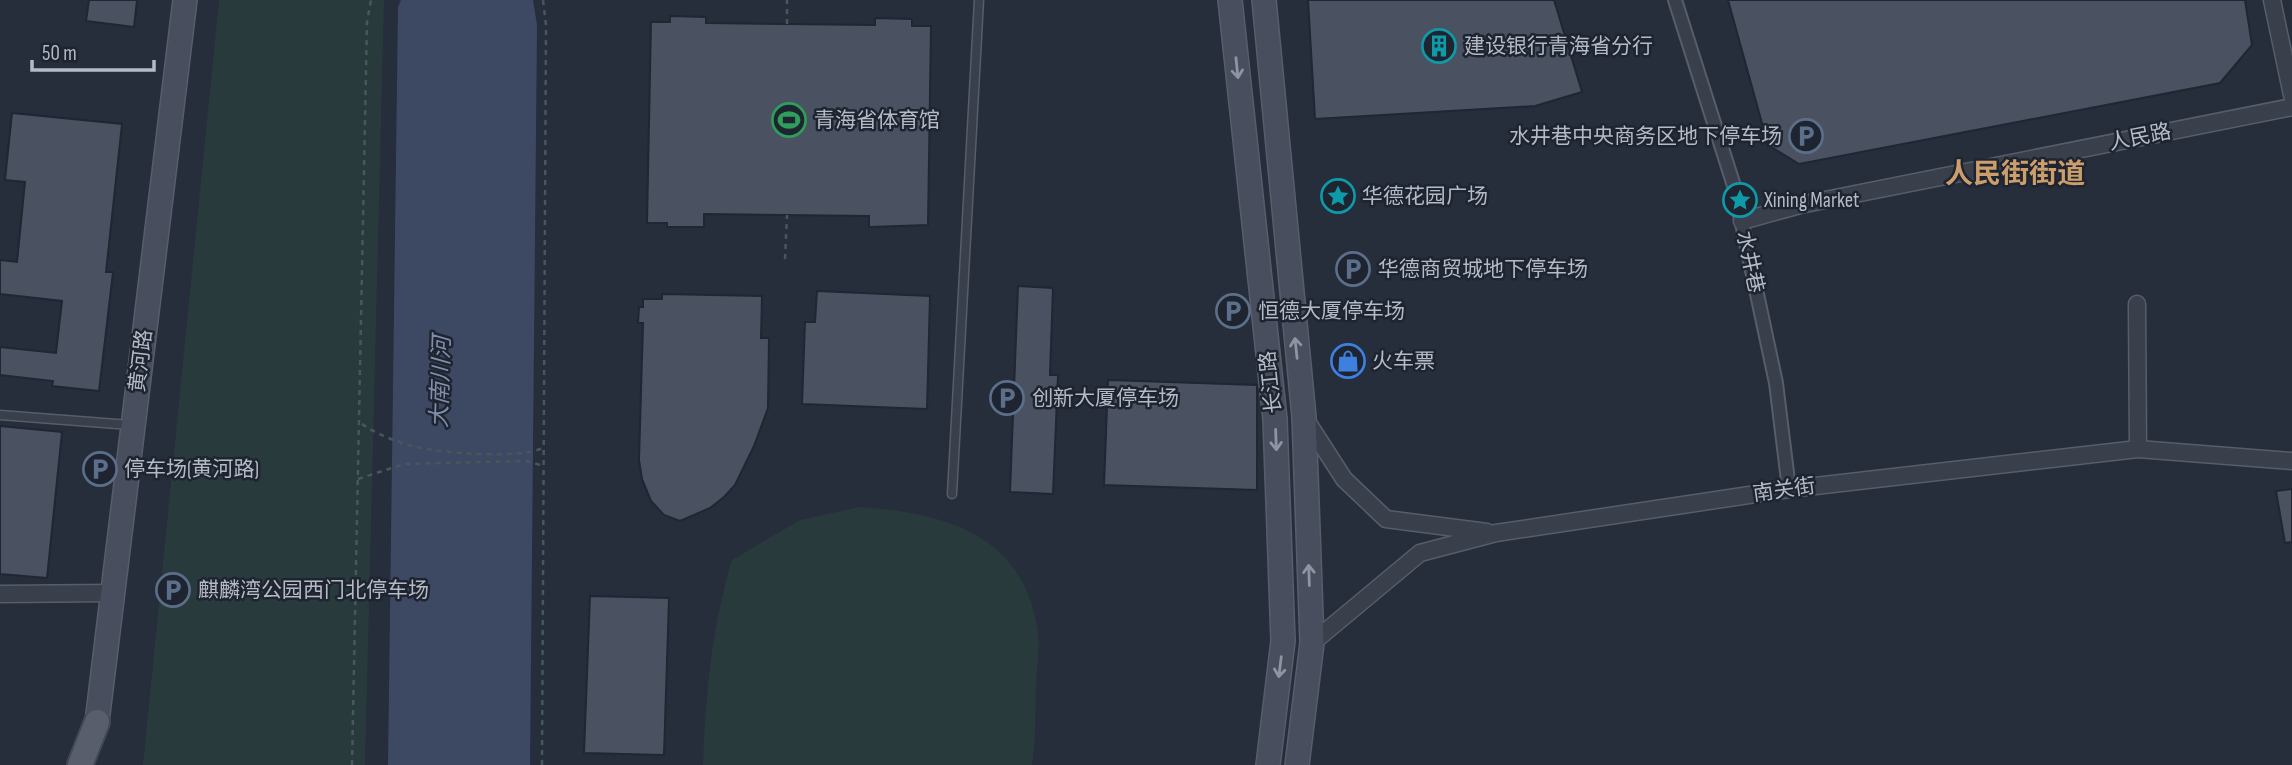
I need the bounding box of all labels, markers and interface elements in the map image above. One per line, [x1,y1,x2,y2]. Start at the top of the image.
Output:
building icon: 建设银行青海省分行 [1420,27,1458,65]
scale bar [32,28,154,72]
place label: 建设银行青海省分行 [1464,34,1653,59]
text: 50 m [42,41,77,66]
one-way arrow [1231,56,1244,79]
sports icon: 青海省体育馆 [770,101,808,139]
place label: 青海省体育馆 [814,108,940,133]
parking icon: 水井巷中央商务区地下停车场 [1787,117,1825,155]
street label: 人民路 [2107,119,2173,155]
place label: 水井巷中央商务区地下停车场 [1509,124,1782,149]
district label: 人民街街道 [1945,158,2085,191]
place icon: 华德花园广场 [1319,177,1357,215]
place icon: Xining Market [1721,181,1759,219]
place label: 华德花园广场 [1362,184,1488,209]
place label: Xining Market [1763,188,1859,213]
street label: 水井巷 [1731,229,1769,295]
parking icon: 华德商贸城地下停车场 [1334,250,1372,288]
place label: 华德商贸城地下停车场 [1378,257,1588,282]
parking icon: 恒德大厦停车场 [1214,292,1252,330]
place label: 恒德大厦停车场 [1258,299,1405,324]
street label: 黄河路 [125,328,157,394]
water label: 大南川河 [425,332,457,428]
one-way arrow [1289,337,1302,360]
shop icon: 火车票 [1329,342,1367,380]
street label: 长江路 [1255,349,1287,415]
place label: 火车票 [1372,349,1435,374]
parking icon: 创新大厦停车场 [988,379,1026,417]
place label: 创新大厦停车场 [1032,386,1179,411]
one-way arrow [1269,429,1282,452]
parking icon: 停车场(黄河路) [81,450,119,488]
place label: 停车场(黄河路) [124,457,259,482]
street label: 南关街 [1751,473,1817,507]
one-way arrow [1303,564,1316,587]
parking icon: 麒麟湾公园西门北停车场 [154,571,192,609]
place label: 麒麟湾公园西门北停车场 [198,578,429,603]
one-way arrow [1274,656,1287,678]

